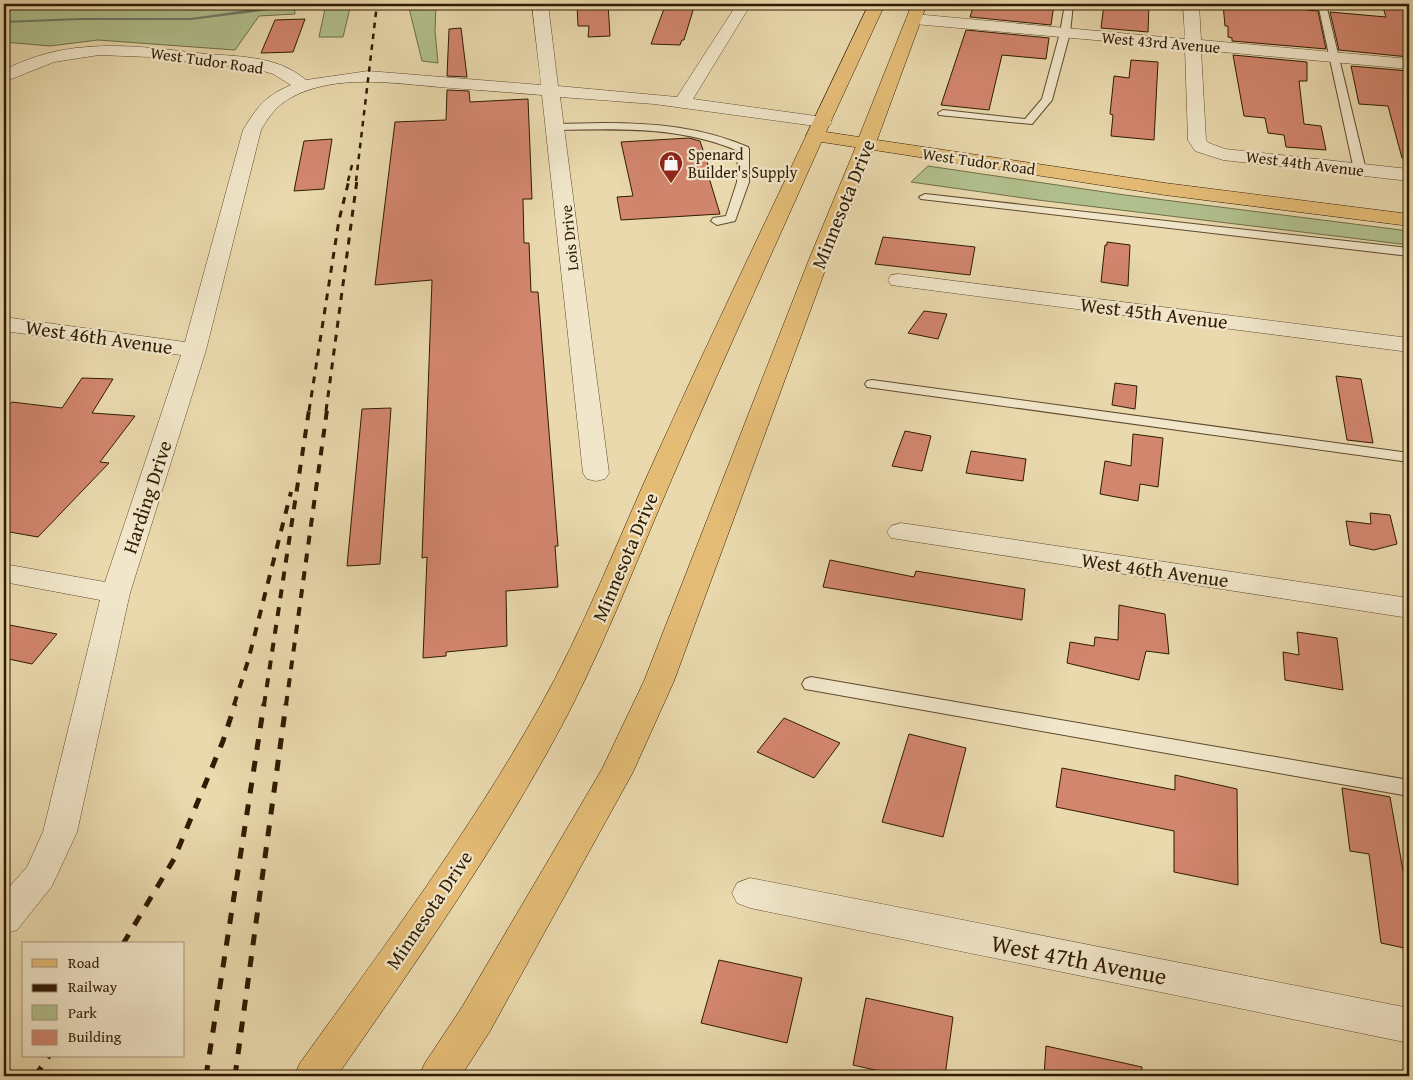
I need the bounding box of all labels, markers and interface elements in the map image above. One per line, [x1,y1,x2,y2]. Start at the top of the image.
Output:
street label: West 43rd Avenue [1101,25,1221,59]
street label: West Tudor Road [149,40,266,80]
street label: Minnesota Drive [803,134,882,273]
street label: West Tudor Road [921,141,1038,181]
place label: Spenard Builder's Supply [688,142,798,184]
street label: West 44th Avenue [1245,144,1365,182]
shop icon: Spenard Builder's Supply [658,150,684,184]
street label: Lois Drive [554,204,584,272]
street label: West 45th Avenue [1079,289,1229,336]
street label: West 46th Avenue [24,312,175,361]
street label: Harding Drive [115,436,178,557]
street label: Minnesota Drive [584,488,665,626]
street label: West 46th Avenue [1080,545,1231,594]
street label: Minnesota Drive [378,844,479,975]
street label: West 47th Avenue [988,925,1170,994]
legend [22,942,185,1058]
text: Road [68,952,99,973]
text: Railway [68,976,118,997]
text: Park [68,1002,97,1023]
text: Building [68,1026,122,1047]

